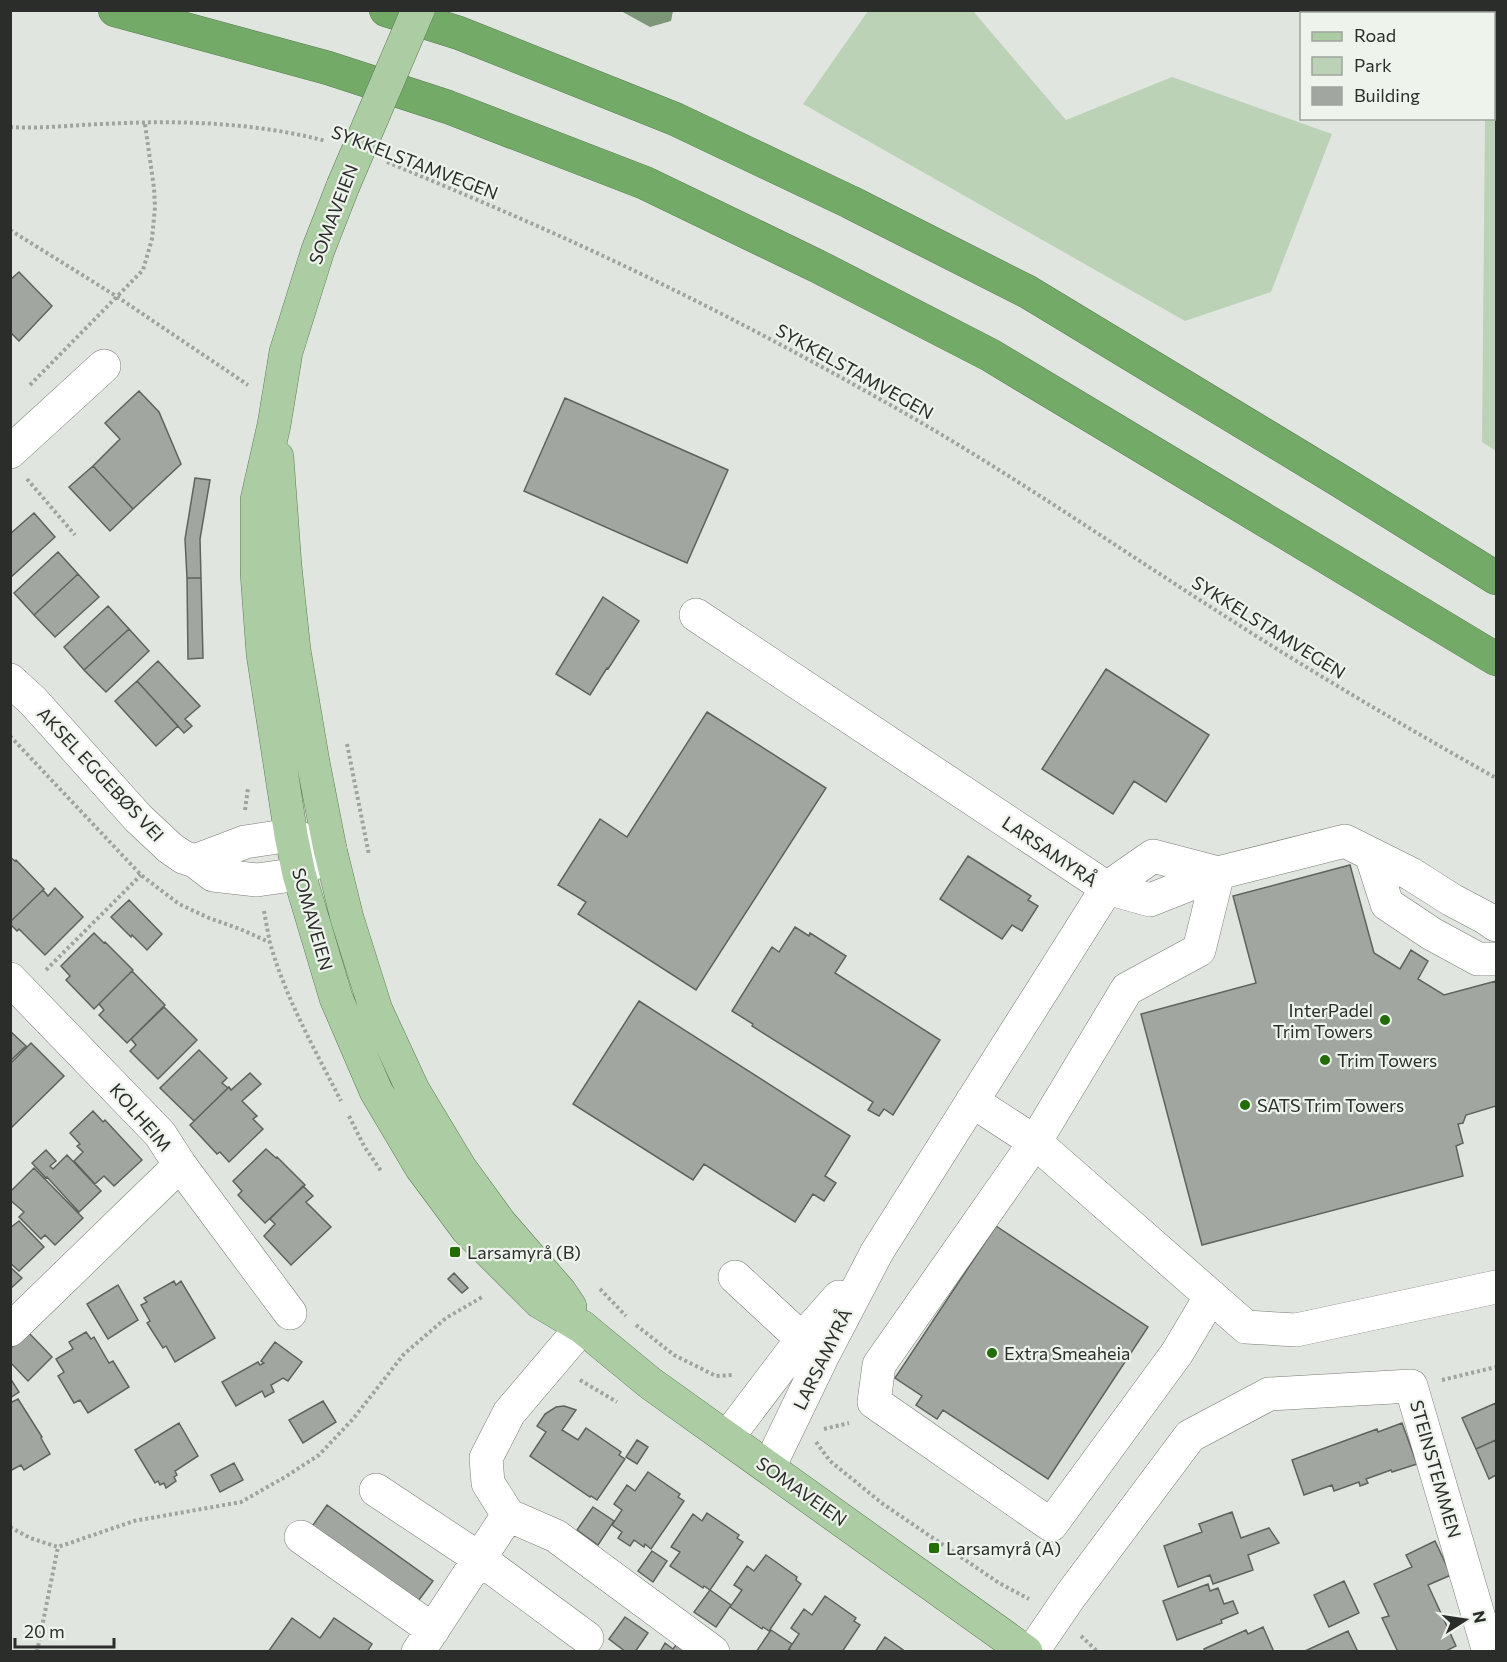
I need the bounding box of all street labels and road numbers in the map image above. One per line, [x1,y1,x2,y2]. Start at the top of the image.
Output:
street label: SYKKELSTAMVEGEN [329,120,501,204]
street label: SOMAVEIEN [304,161,362,267]
street label: SYKKELSTAMVEGEN [772,319,938,423]
street label: SYKKELSTAMVEGEN [1188,571,1350,683]
street label: AKSEL EGGEBØS VEI [33,702,169,846]
street label: LARSAMYRÅ [998,811,1102,891]
street label: SOMAVEIEN [288,865,338,973]
street label: KOLHEIM [105,1078,177,1156]
street label: LARSAMYRÅ [788,1305,856,1413]
street label: STEINSTEMMEN [1406,1398,1466,1540]
street label: SOMAVEIEN [752,1452,852,1530]

